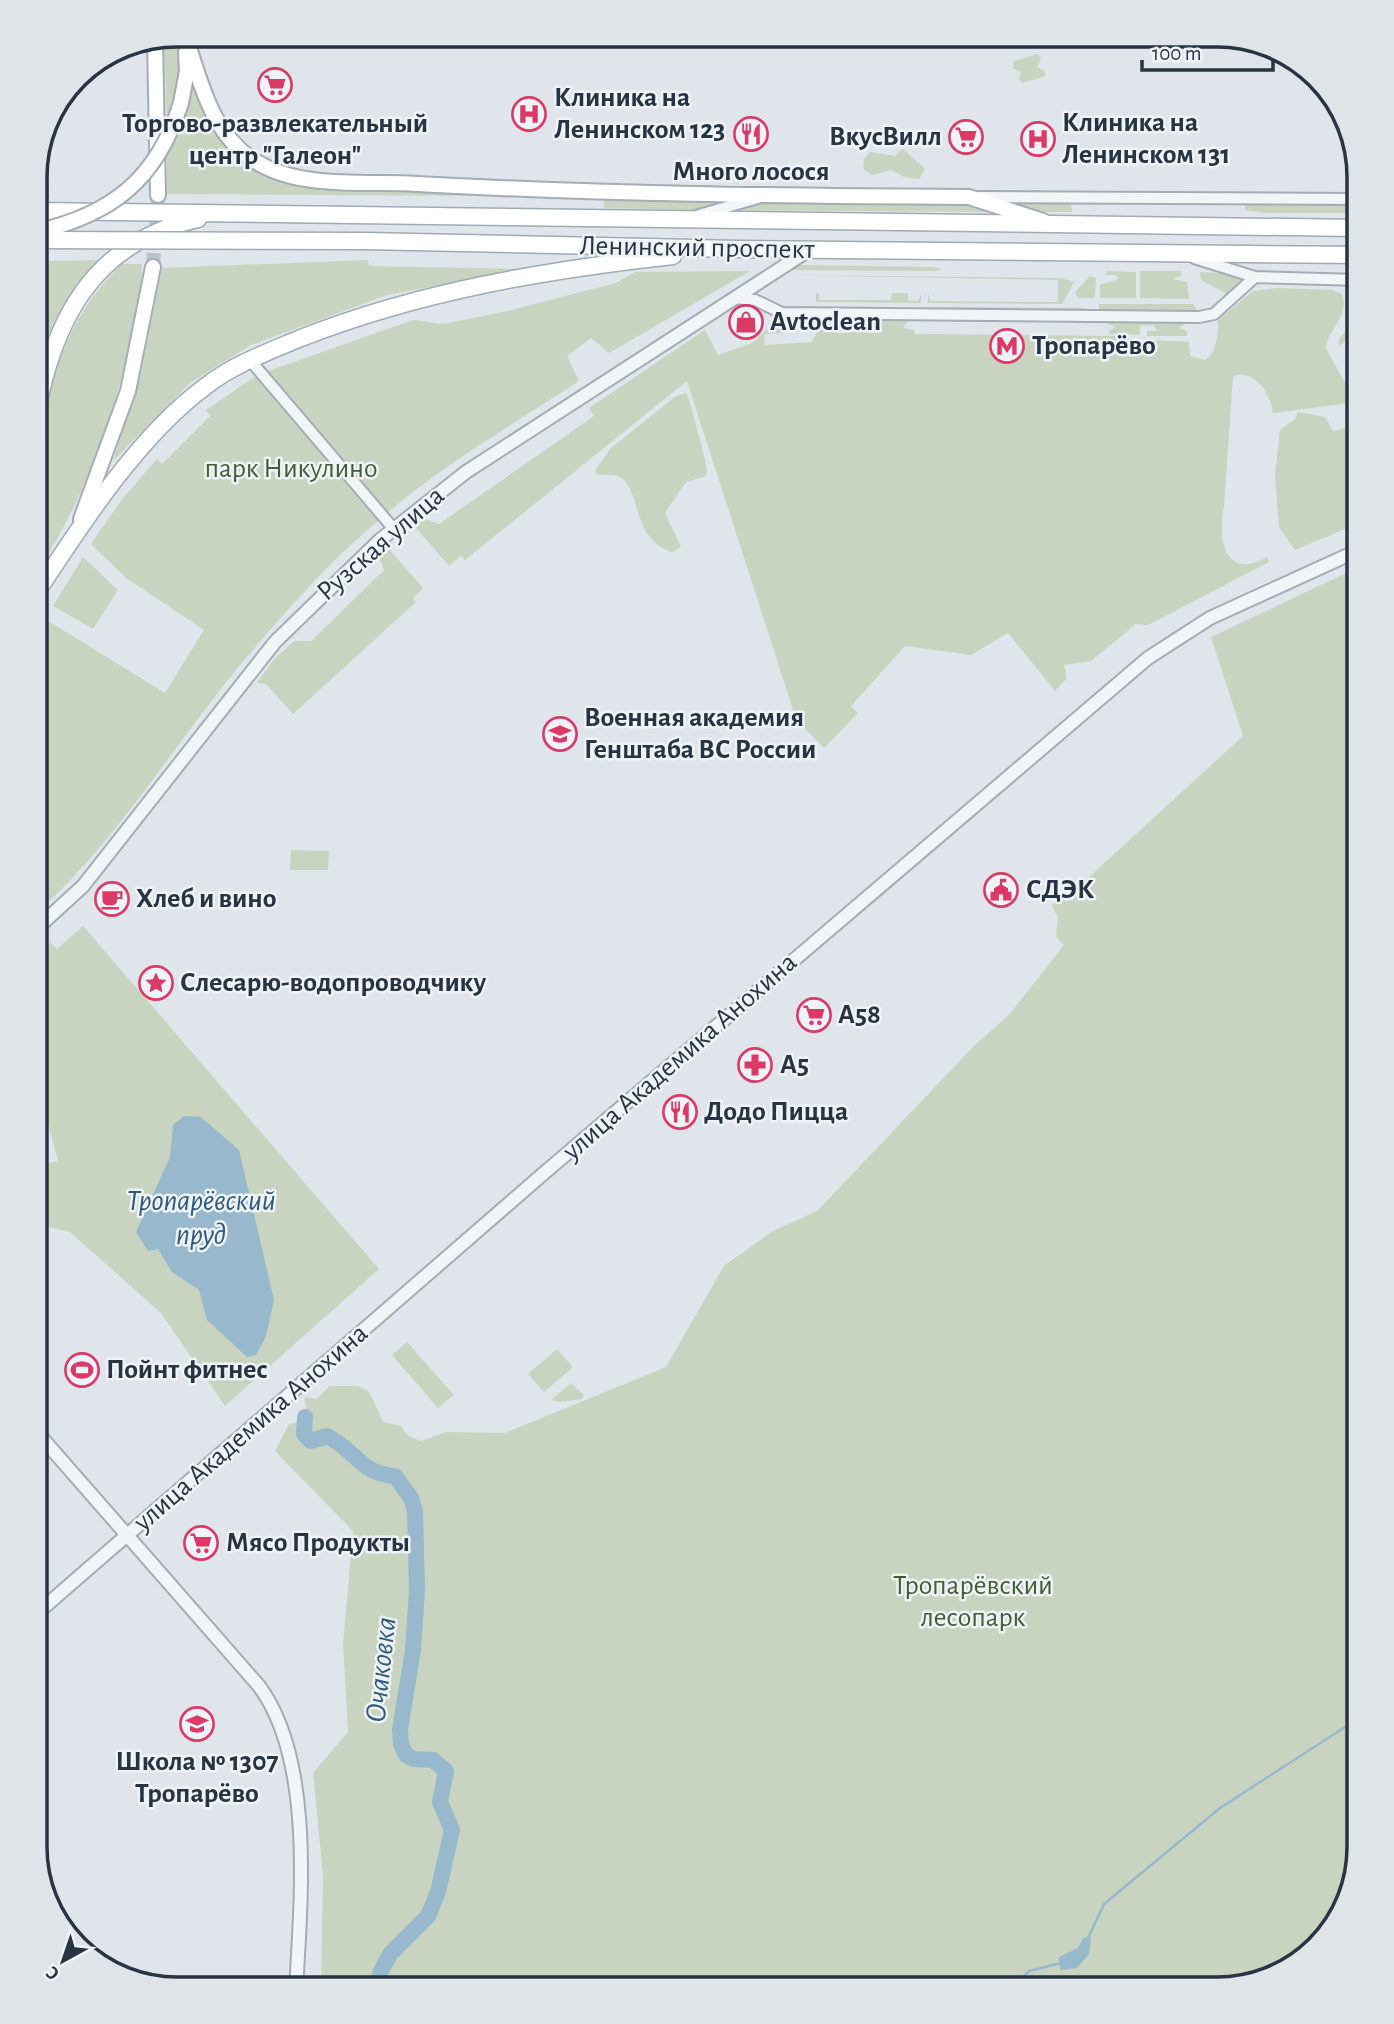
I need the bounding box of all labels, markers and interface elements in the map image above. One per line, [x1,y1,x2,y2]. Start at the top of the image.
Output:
scale bar [1142,28,1273,72]
text: 100 m [1152,43,1202,64]
supermarket icon: Торгово-развлекательный центр "Галеон" [256,66,294,104]
place label: Клиника на Ленинском 123 [554,84,725,144]
hospital icon: Клиника на Ленинском 123 [510,95,548,133]
place label: Клиника на Ленинском 131 [1062,109,1230,169]
place label: Торгово-развлекательный центр "Галеон" [122,110,428,170]
restaurant icon: Много лосося [732,115,770,153]
supermarket icon: ВкусВилл [947,118,985,156]
hospital icon: Клиника на Ленинском 131 [1019,120,1057,158]
place label: ВкусВилл [829,123,942,151]
place label: Много лосося [673,158,830,186]
street label: Ленинский проспект [579,232,816,264]
shop icon: Avtoclean [727,303,765,341]
place label: Avtoclean [770,308,881,336]
metro station icon: Тропарёво [988,327,1026,365]
place label: Тропарёво [1032,332,1156,360]
park label: парк Никулино [204,455,378,483]
street label: Рузская улица [312,481,450,606]
place label: Военная академия Генштаба ВС России [584,704,816,764]
school or university icon: Военная академия Генштаба ВС России [541,715,579,753]
public building icon: СДЭК [982,871,1020,909]
place label: СДЭК [1026,876,1094,904]
cafe icon: Хлеб и вино [93,880,131,918]
place label: Хлеб и вино [136,885,276,913]
street label: улица Академика Анохина [557,948,802,1167]
place icon: Слесарю-водопроводчику [137,964,175,1002]
place label: Слесарю-водопроводчику [180,969,486,997]
supermarket icon: А58 [795,996,833,1034]
place label: А58 [838,1001,881,1029]
pharmacy icon: А5 [736,1046,774,1084]
place label: А5 [780,1051,809,1079]
restaurant icon: Додо Пицца [661,1093,699,1131]
place label: Додо Пицца [704,1098,848,1126]
water label: Тропарёвский пруд [126,1186,276,1250]
street label: улица Академика Анохина [128,1319,373,1538]
sports icon: Пойнт фитнес [63,1351,101,1389]
place label: Пойнт фитнес [106,1356,268,1384]
supermarket icon: Мясо Продукты [182,1524,220,1562]
place label: Мясо Продукты [226,1529,410,1557]
park label: Тропарёвский лесопарк [893,1572,1053,1632]
water label: Очаковка [361,1616,401,1724]
school or university icon: Школа № 1307 Тропарёво [178,1705,216,1743]
place label: Школа № 1307 Тропарёво [115,1748,279,1808]
north arrow [28,1926,98,1996]
text: С [43,1962,63,1984]

